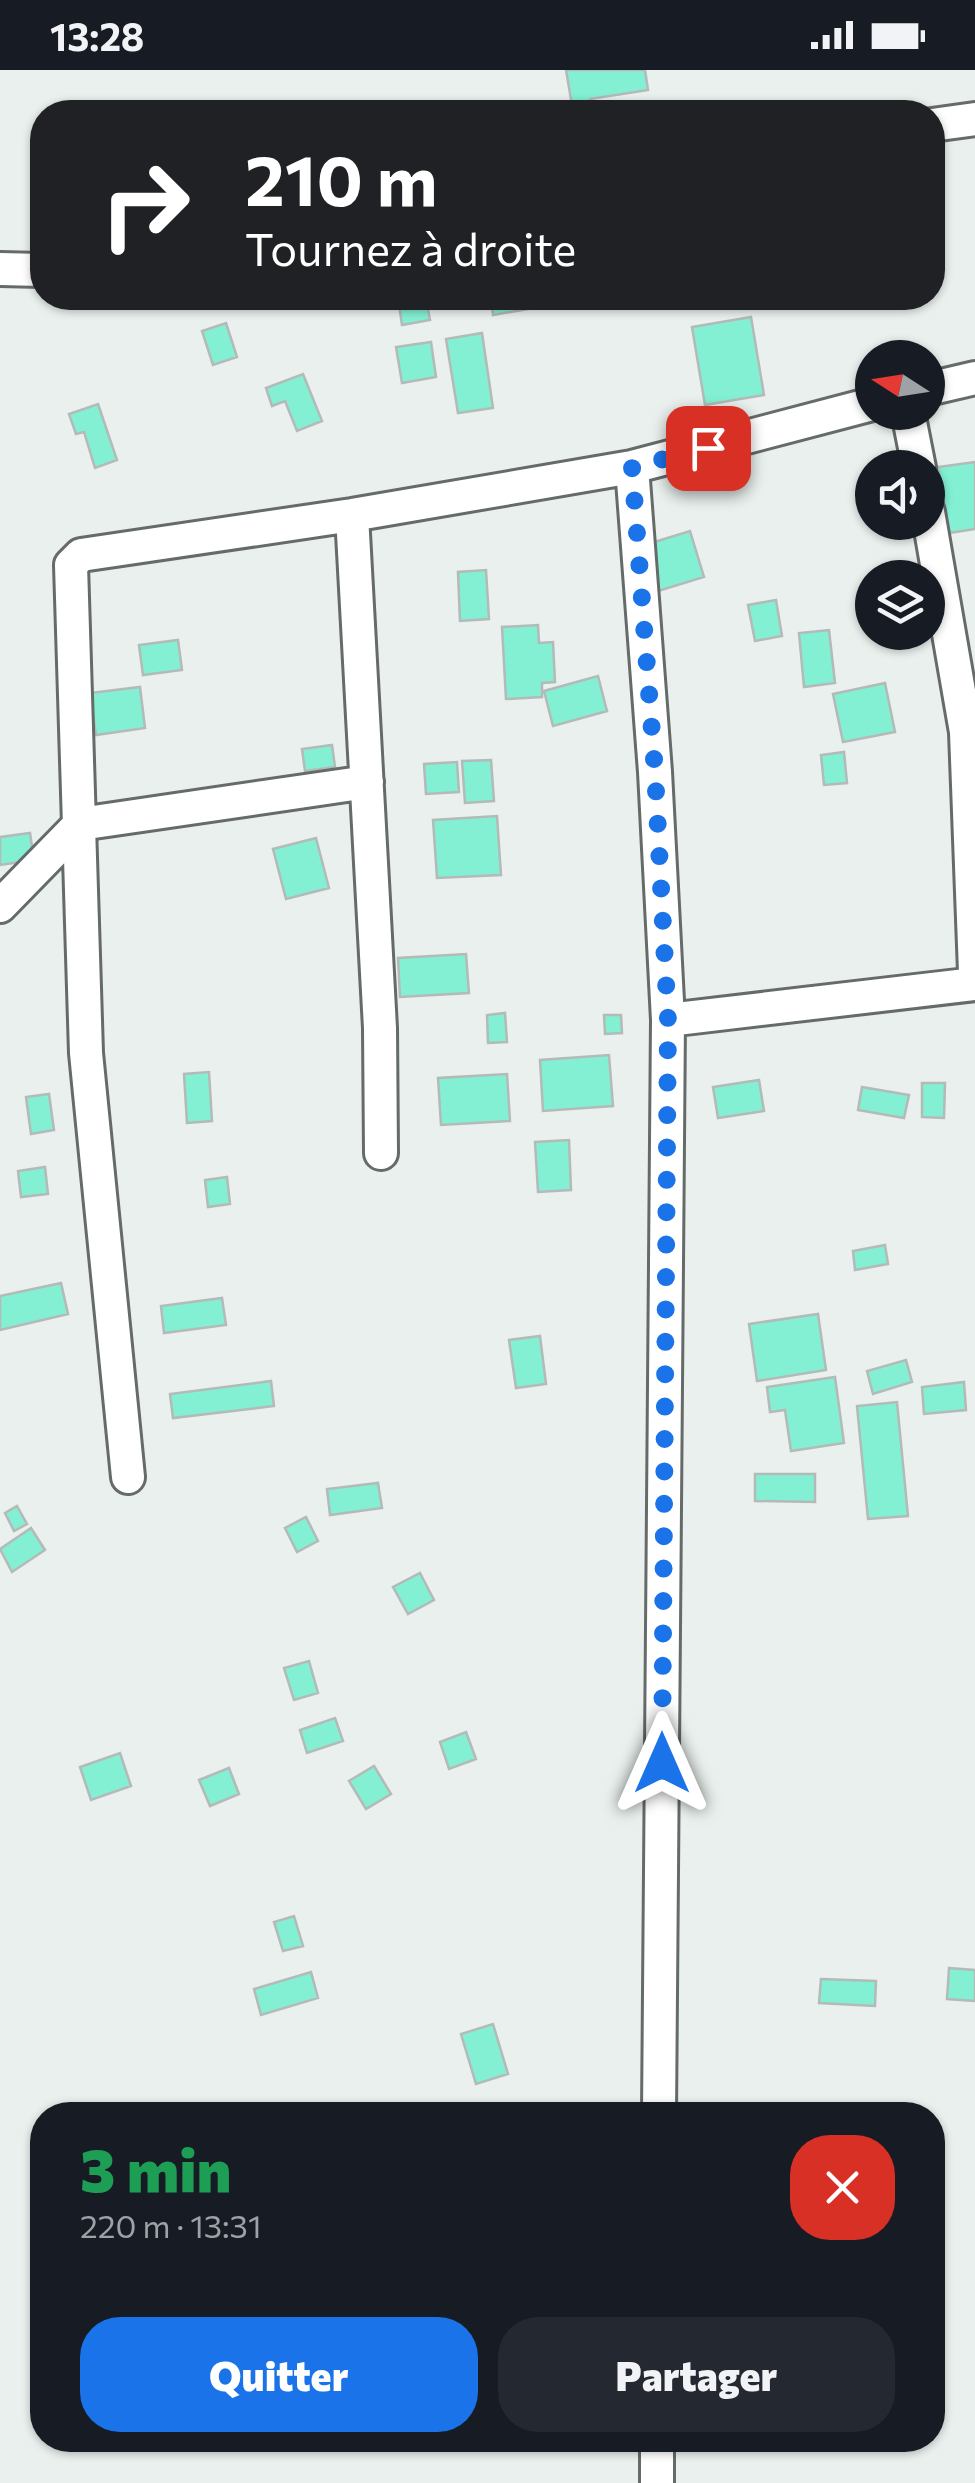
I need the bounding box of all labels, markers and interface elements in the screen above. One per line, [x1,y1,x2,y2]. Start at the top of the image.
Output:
text: 13:28 [50,12,144,59]
text: 210 m [245,135,437,220]
icon: right [80,140,210,270]
text: Tournez à droite [245,220,576,275]
north arrow [855,340,945,430]
map controls [855,340,945,650]
pin [666,406,751,491]
icon: arrive [681,421,736,476]
button: sound [855,450,945,540]
button: layers [855,560,945,650]
position arrow [610,1711,714,1815]
text: 3 min [80,2131,231,2204]
button: close [790,2135,895,2240]
text: 220 m · 13:31 [80,2205,262,2245]
button: Quitter [80,2317,478,2432]
button: Partager [498,2317,895,2432]

